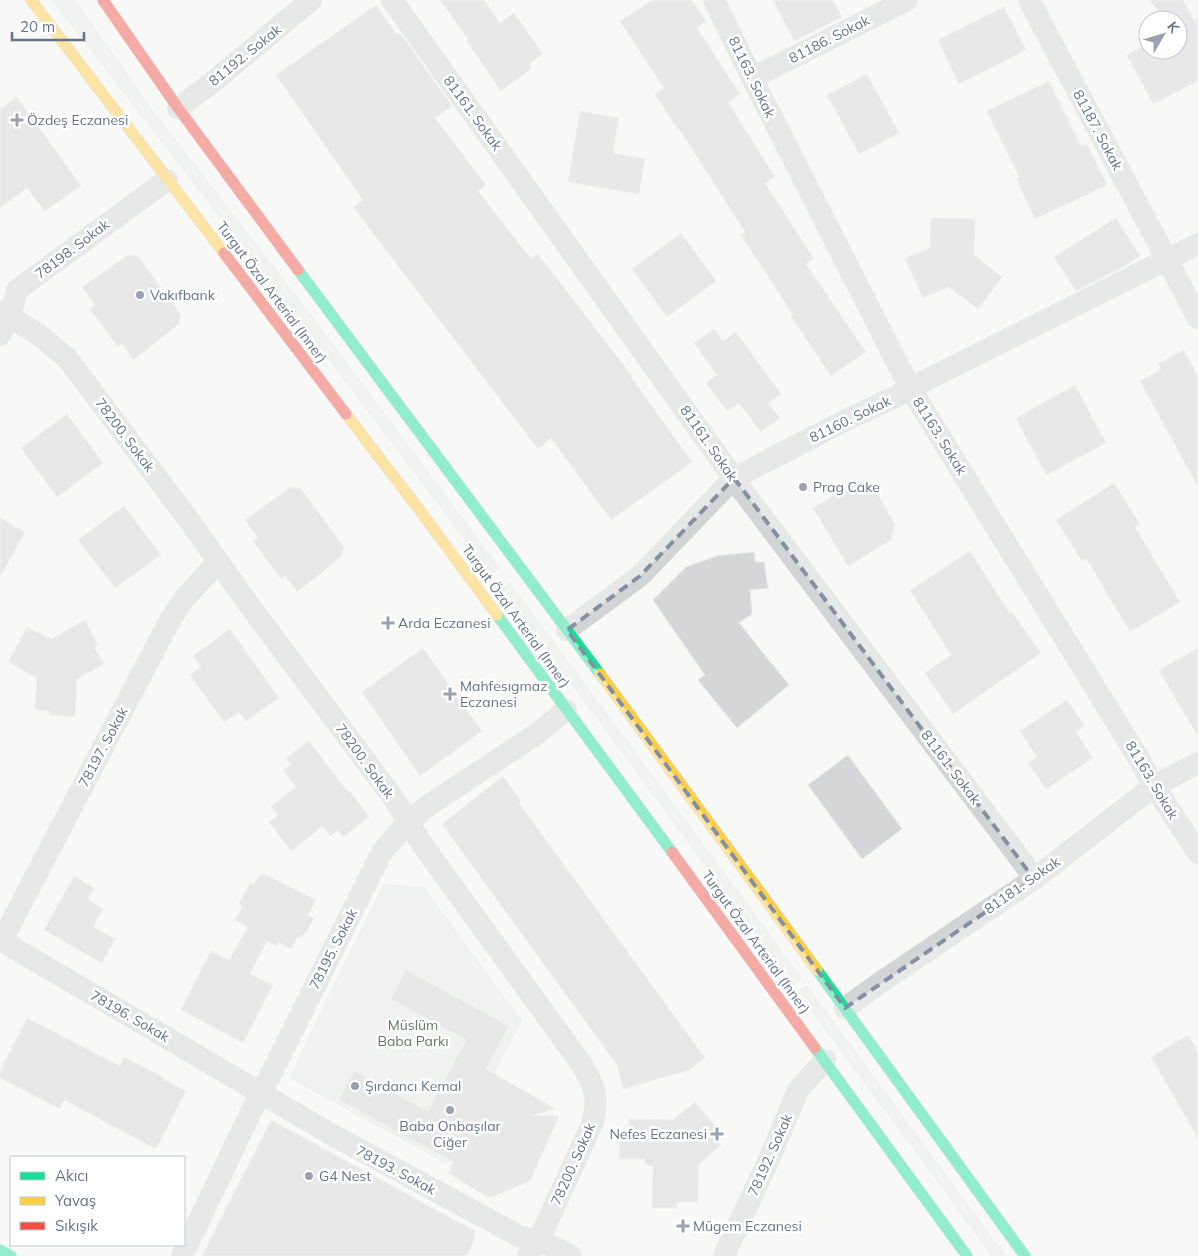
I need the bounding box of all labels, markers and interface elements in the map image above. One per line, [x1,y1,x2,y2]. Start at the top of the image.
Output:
scale bar [12,10,85,42]
north arrow [1138,10,1188,60]
street label: 81186. Sokak [786,11,873,67]
text: 20 m [20,17,55,36]
text: K [1163,18,1184,37]
street label: 81192. Sokak [205,20,286,90]
street label: 81163. Sokak [725,33,780,121]
street label: 81161. Sokak [440,72,507,155]
street label: 81187. Sokak [1069,87,1127,174]
place label: Özdeş Eczanesi [27,111,128,129]
marker: Özdeş Eczanesi [11,114,23,126]
street label: 78198. Sokak [31,215,113,283]
street label: Turgut Özal Arterial (Inner) [213,218,331,366]
place label: Vakıfbank [150,286,216,304]
marker: Vakıfbank [134,289,146,301]
street label: 81160. Sokak [806,391,894,446]
street label: 78200. Sokak [91,394,159,476]
street label: 81163. Sokak [909,394,971,479]
street label: 81161. Sokak [676,402,742,485]
place label: Prag Cake [813,478,880,496]
marker: Prag Cake [797,481,809,493]
street label: Turgut Özal Arterial (Inner) [458,541,574,691]
place label: Arda Eczanesi [398,614,491,632]
marker: Arda Eczanesi [382,617,394,629]
place label: Mahfesıgmaz Eczanesi [460,677,547,711]
marker: Mahfesıgmaz Eczanesi [444,688,456,700]
street label: 78197. Sokak [74,703,132,790]
street label: 78200. Sokak [332,720,399,803]
street label: 81161. Sokak [917,726,985,808]
street label: 81163. Sokak [1122,738,1183,823]
street label: 81181. Sokak [981,852,1064,918]
street label: Turgut Özal Arterial (Inner) [698,867,814,1017]
street label: 78195. Sokak [305,905,361,992]
street label: 78196. Sokak [87,986,173,1046]
park label: Müslüm Baba Parkı [377,1016,449,1050]
place label: Şırdancı Kemal [365,1077,461,1095]
marker: Şırdancı Kemal [349,1080,361,1092]
marker: Baba Onbaşılar Ciğer [444,1104,456,1116]
street label: 78192. Sokak [744,1110,797,1199]
place label: Baba Onbaşılar Ciğer [399,1117,502,1151]
street label: 78200. Sokak [547,1119,600,1208]
place label: Nefes Eczanesi [609,1125,707,1143]
marker: Nefes Eczanesi [711,1128,723,1140]
street label: 78193. Sokak [353,1141,440,1199]
legend [10,1156,185,1246]
text: Akıcı [55,1166,88,1185]
place label: G4 Nest [319,1167,371,1185]
marker: G4 Nest [303,1170,315,1182]
text: Yavaş [54,1191,96,1210]
text: Sıkışık [55,1216,98,1235]
place label: Mügem Eczanesi [693,1217,802,1235]
marker: Mügem Eczanesi [677,1220,689,1232]

